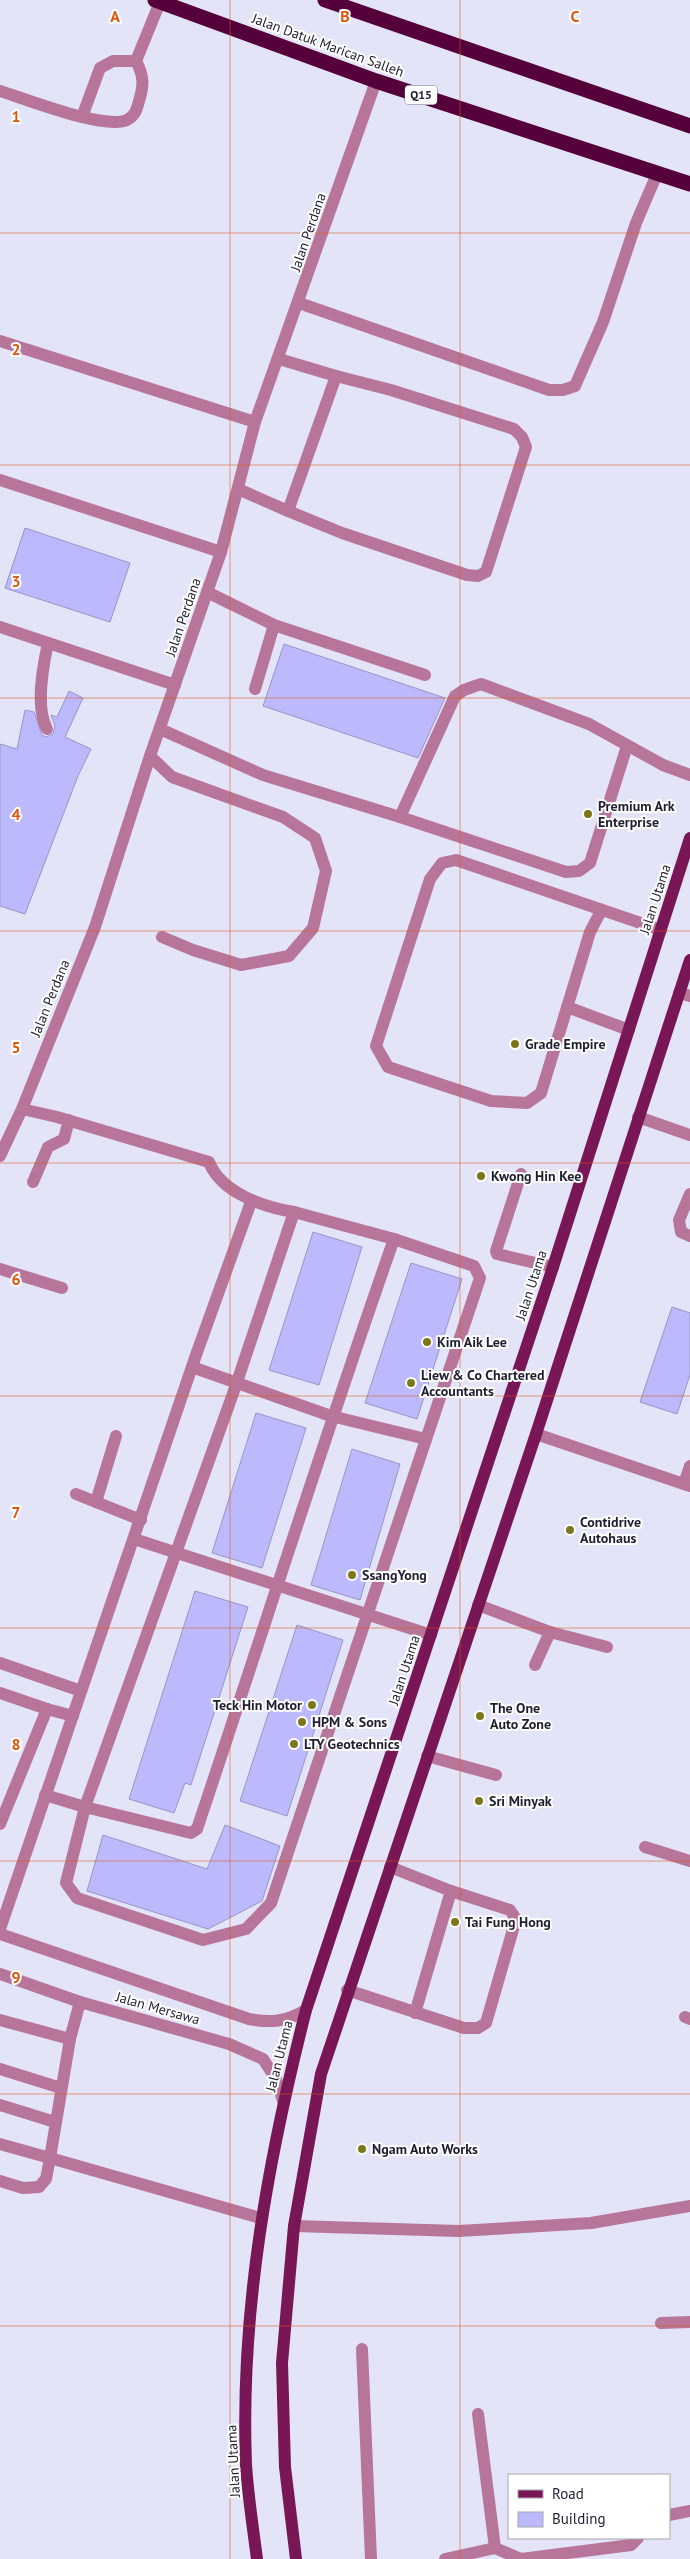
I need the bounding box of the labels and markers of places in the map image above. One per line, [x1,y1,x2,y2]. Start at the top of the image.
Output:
place label: Premium Ark Enterprise [598,797,675,831]
marker: Premium Ark Enterprise [582,808,594,820]
place label: Grade Empire [525,1035,606,1053]
marker: Grade Empire [509,1038,521,1050]
place label: Kwong Hin Kee [491,1167,581,1185]
marker: Kwong Hin Kee [475,1170,487,1182]
place label: Kim Aik Lee [437,1333,507,1351]
marker: Kim Aik Lee [421,1336,433,1348]
place label: Liew & Co Chartered Accountants [421,1366,545,1400]
marker: Liew & Co Chartered Accountants [405,1377,417,1389]
place label: Contidrive Autohaus [580,1513,641,1547]
marker: Contidrive Autohaus [564,1524,576,1536]
place label: SsangYong [362,1566,427,1584]
marker: SsangYong [346,1569,358,1581]
place label: Teck Hin Motor [213,1696,302,1714]
marker: Teck Hin Motor [306,1699,318,1711]
place label: The One Auto Zone [490,1699,551,1733]
marker: The One Auto Zone [474,1710,486,1722]
place label: HPM & Sons [312,1713,387,1731]
marker: HPM & Sons [296,1716,308,1728]
place label: LTY Geotechnics [304,1735,400,1753]
marker: LTY Geotechnics [288,1738,300,1750]
place label: Sri Minyak [489,1792,552,1810]
marker: Sri Minyak [473,1795,485,1807]
place label: Tai Fung Hong [465,1913,551,1931]
marker: Tai Fung Hong [449,1916,461,1928]
place label: Ngam Auto Works [372,2140,478,2158]
marker: Ngam Auto Works [356,2143,368,2155]

